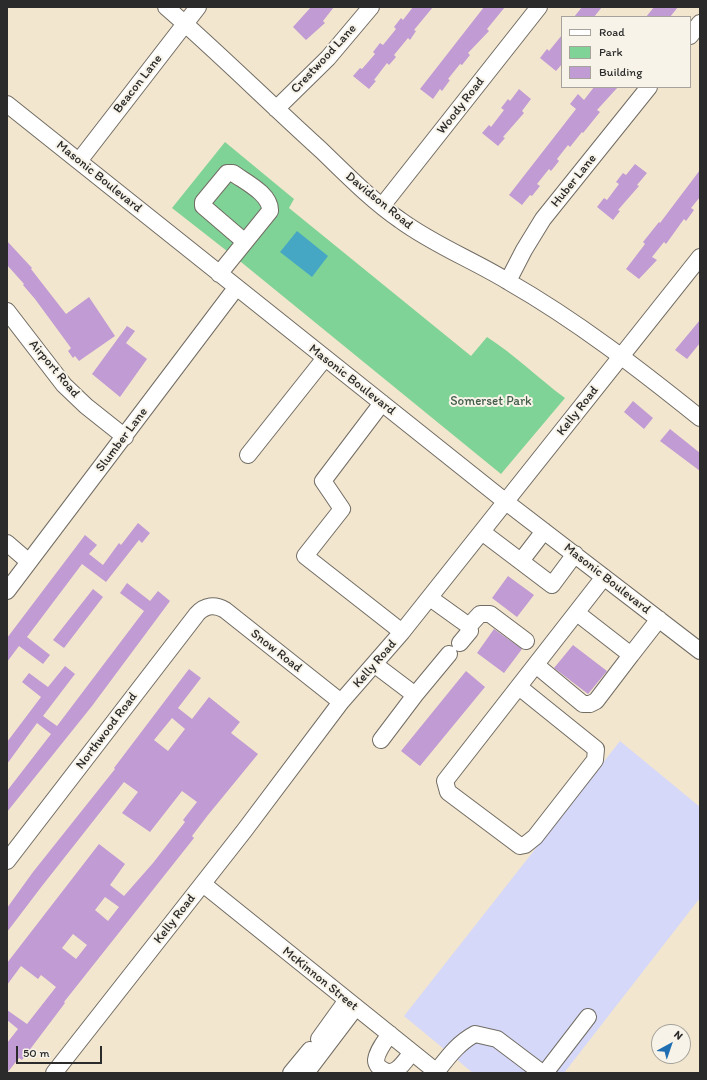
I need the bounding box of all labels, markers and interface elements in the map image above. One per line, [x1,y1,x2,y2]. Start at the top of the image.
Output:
legend [561,16,691,88]
street label: Crestwood Lane [288,21,360,97]
text: Road [599,25,625,39]
text: Park [599,45,623,59]
street label: Beacon Lane [110,51,166,117]
text: Building [599,65,642,79]
street label: Woody Road [434,74,488,138]
street label: Masonic Boulevard [53,138,145,216]
street label: Huber Lane [548,151,600,211]
street label: Davidson Road [342,169,416,233]
street label: Airport Road [25,337,83,401]
street label: Masonic Boulevard [305,341,399,419]
street label: Kelly Road [554,383,602,439]
park label: Somerset Park [450,394,532,410]
street label: Slumber Lane [93,405,151,475]
street label: Masonic Boulevard [560,540,654,618]
street label: Snow Road [247,626,305,676]
street label: Kelly Road [350,637,400,691]
street label: Northwood Road [73,689,141,773]
street label: Kelly Road [151,891,199,947]
street label: McKinnon Street [279,944,361,1014]
north arrow [651,1024,691,1064]
text: N [671,1028,685,1043]
scale bar [18,1038,104,1064]
text: 50 m [23,1046,49,1060]

